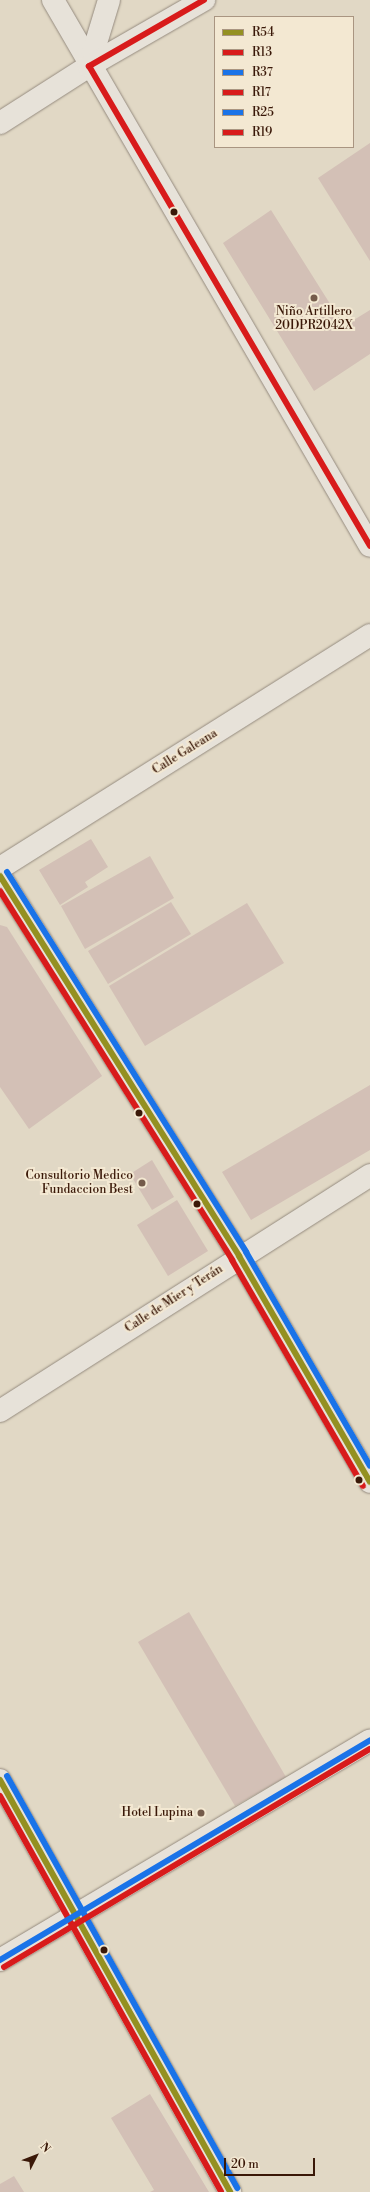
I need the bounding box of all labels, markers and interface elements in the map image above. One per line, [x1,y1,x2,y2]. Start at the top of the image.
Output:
legend [214,16,354,148]
text: R54 [252,25,274,40]
text: R13 [252,45,272,60]
text: R37 [252,65,273,80]
text: R17 [252,85,271,100]
text: R25 [252,105,274,120]
text: R19 [252,125,272,140]
unlabelled marker [169,207,179,217]
marker: Niño Artillero 20DPR2042X [309,293,319,303]
place label: Niño Artillero 20DPR2042X [275,305,353,333]
street label: Calle Galeana [150,726,220,778]
unlabelled marker [134,1108,144,1118]
place label: Consultorio Medico Fundaccion Best [26,1169,133,1197]
marker: Consultorio Medico Fundaccion Best [136,1177,148,1189]
unlabelled marker [192,1199,202,1209]
street label: Calle de Mier y Terán [122,1262,226,1336]
unlabelled marker [354,1475,364,1485]
place label: Hotel Lupina [122,1806,193,1820]
marker: Hotel Lupina [196,1808,206,1818]
unlabelled marker [99,1945,109,1955]
north arrow [16,2136,56,2176]
text: N [37,2140,53,2156]
scale bar [226,2150,317,2176]
text: 20 m [231,2157,259,2172]

